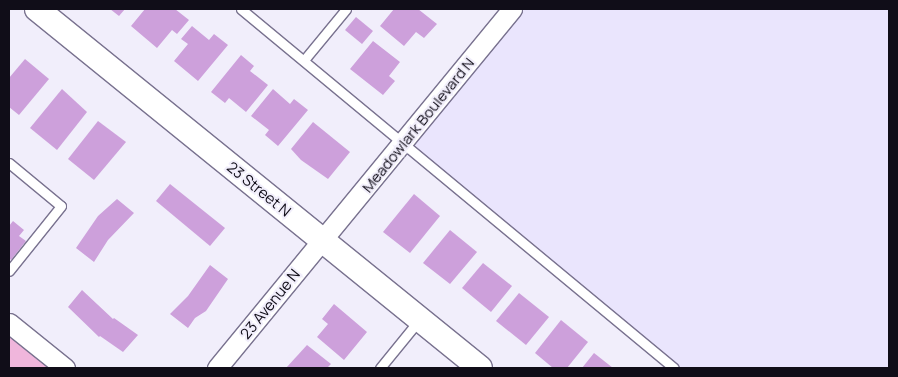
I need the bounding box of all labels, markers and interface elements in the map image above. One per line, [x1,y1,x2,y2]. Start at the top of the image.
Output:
street label: Meadowlark Boulevard N [358,54,478,196]
street label: 23 Street N [223,158,295,220]
street label: 23 Avenue N [236,266,304,342]

